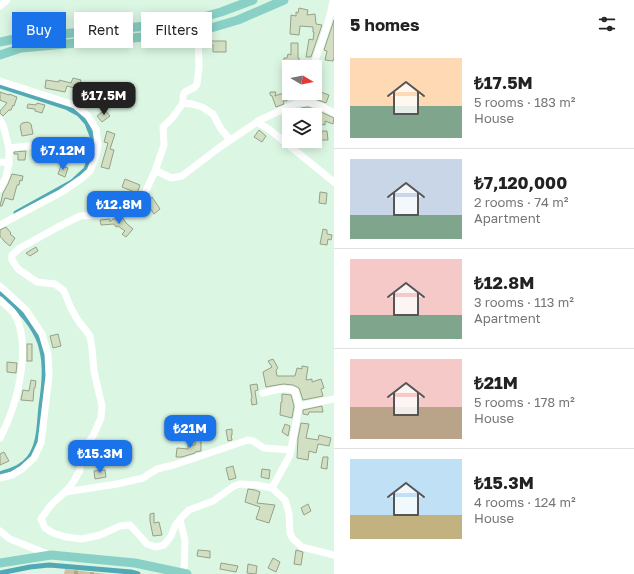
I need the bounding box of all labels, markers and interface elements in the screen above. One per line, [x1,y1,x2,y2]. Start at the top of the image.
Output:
chip: Buy [12,12,66,48]
chip: Rent [74,12,133,48]
chip: Filters [141,12,212,48]
icon: filters [596,13,618,35]
text: 5 homes [350,14,420,35]
north arrow [282,60,322,100]
map controls [282,60,322,148]
text: ₺17.5M [474,72,533,93]
icon: home [382,74,430,122]
pin: ₺17.5M [71,82,137,116]
text: ₺17.5M [82,87,126,103]
text: 5 rooms · 183 m² [474,94,575,110]
button: layers [282,108,322,148]
text: House [474,110,514,126]
pin: ₺7.12M [30,137,96,171]
text: ₺7.12M [41,142,85,158]
text: ₺7,120,000 [474,172,567,193]
icon: home [382,175,430,223]
pin: ₺12.8M [86,191,152,225]
text: 2 rooms · 74 m² [474,194,568,210]
text: ₺12.8M [96,196,142,212]
text: Apartment [474,210,541,226]
text: ₺12.8M [474,272,534,293]
icon: home [382,275,430,323]
text: 3 rooms · 113 m² [474,294,574,310]
text: Apartment [474,310,541,326]
text: ₺21M [474,372,518,393]
icon: home [382,375,430,423]
text: 5 rooms · 178 m² [474,394,575,410]
text: House [474,410,514,426]
pin: ₺21M [166,415,214,449]
text: ₺21M [173,420,207,436]
pin: ₺15.3M [67,440,133,474]
text: ₺15.3M [77,445,123,461]
text: ₺15.3M [474,472,534,493]
icon: home [382,475,430,523]
text: 4 rooms · 124 m² [474,494,576,510]
text: House [474,510,514,526]

